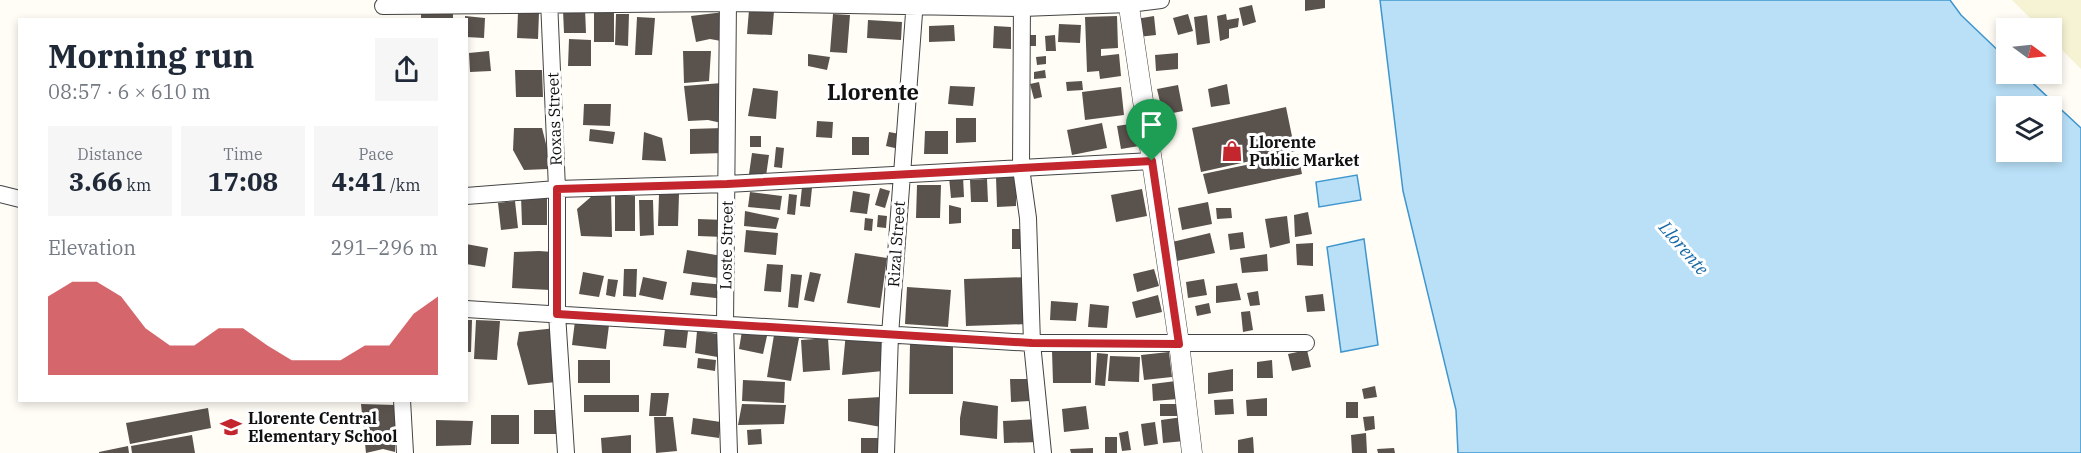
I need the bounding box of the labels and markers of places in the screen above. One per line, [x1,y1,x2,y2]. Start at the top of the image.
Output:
pin [1126,99,1177,161]
place label: Llorente Public Market [1249,132,1359,170]
shop icon: Llorente Public Market [1220,139,1244,163]
place label: Llorente Central Elementary School [248,408,397,446]
school or university icon: Llorente Central Elementary School [219,415,243,439]

